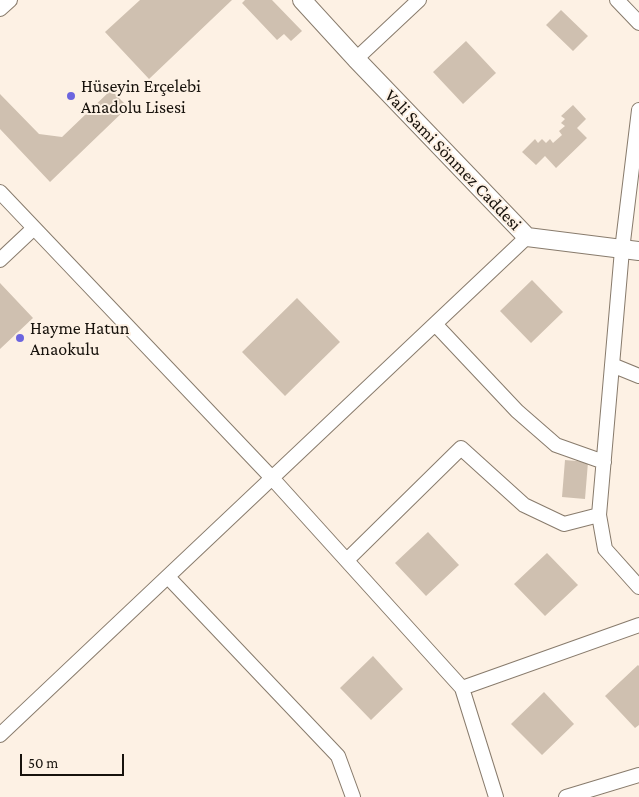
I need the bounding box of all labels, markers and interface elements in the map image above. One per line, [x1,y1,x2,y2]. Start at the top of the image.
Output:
place label: Hüseyin Erçelebi Anadolu Lisesi [81,75,201,118]
street label: Vali Sami Sönmez Caddesi [380,85,526,235]
marker: Hüseyin Erçelebi Anadolu Lisesi [65,90,77,102]
place label: Hayme Hatun Anaokulu [30,317,129,359]
marker: Hayme Hatun Anaokulu [14,332,26,344]
scale bar [22,744,126,776]
text: 50 m [28,755,58,771]

